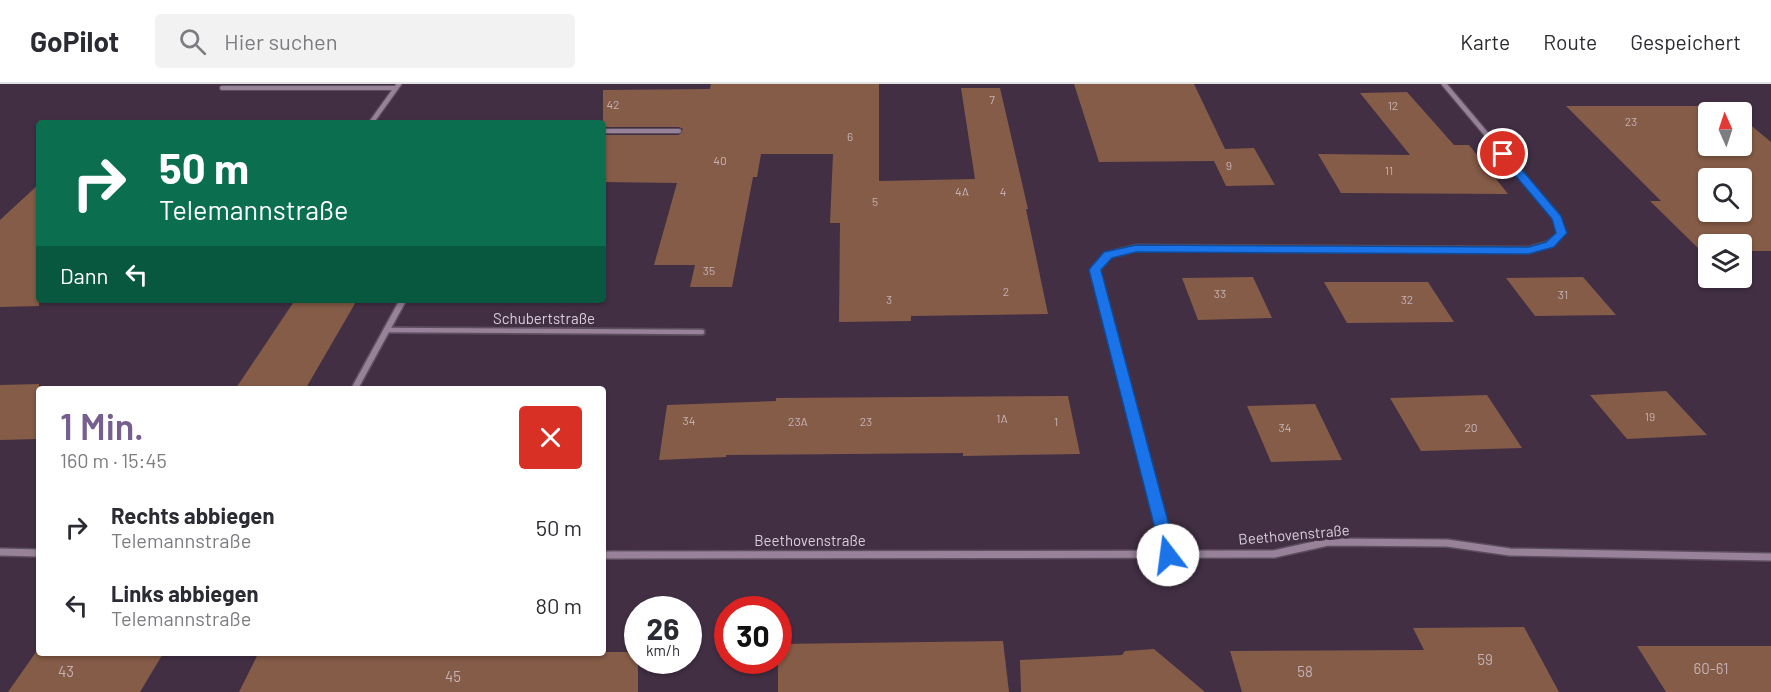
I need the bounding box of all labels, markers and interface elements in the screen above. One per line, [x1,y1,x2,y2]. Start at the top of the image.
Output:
search box [155,14,575,68]
text: GoPilot [30,24,119,58]
icon: search [176,25,209,58]
text: Hier suchen [224,28,337,54]
text: Karte [1460,29,1510,54]
text: Route [1543,29,1597,54]
text: Gespeichert [1630,29,1741,54]
house number: 7 [989,92,995,106]
house number: 42 [606,97,620,111]
house number: 12 [1388,98,1398,112]
north arrow [1698,102,1752,156]
map controls [1698,102,1752,288]
house number: 23 [1625,114,1637,128]
pin [1477,128,1528,179]
house number: 6 [847,129,853,143]
icon: arrive [1486,137,1519,170]
text: 50 m [159,142,249,192]
icon: right [60,144,138,222]
house number: 40 [713,153,727,167]
house number: 9 [1226,158,1232,172]
house number: 11 [1385,163,1393,177]
button: search [1698,168,1752,222]
house number: 4A [955,184,969,198]
house number: 4 [1000,184,1006,198]
text: Telemannstraße [159,193,349,225]
house number: 5 [872,194,878,208]
button: layers [1698,234,1752,288]
icon: left [120,258,153,291]
text: Dann [60,262,108,288]
house number: 35 [703,263,715,277]
house number: 2 [1003,284,1009,298]
house number: 33 [1214,286,1226,300]
house number: 31 [1558,287,1568,301]
house number: 3 [886,292,892,306]
house number: 32 [1401,292,1413,306]
street label: Schubertstraße [493,309,595,327]
text: 1 Min. [60,404,144,447]
button: close [519,406,582,469]
house number: 19 [1645,409,1655,423]
house number: 1A [996,411,1008,425]
house number: 34 [683,413,695,427]
house number: 23A [788,414,808,428]
house number: 23 [860,414,872,428]
house number: 1 [1054,414,1058,428]
house number: 34 [1279,420,1291,434]
house number: 20 [1464,420,1478,434]
text: 160 m · 15:45 [60,448,167,472]
text: Rechts abbiegen [111,502,274,528]
icon: right [60,511,93,544]
text: 50 m [536,514,582,540]
street label: Beethovenstraße [1238,520,1350,548]
position arrow [1136,523,1200,587]
text: Telemannstraße [111,528,251,552]
street label: Beethovenstraße [754,531,866,549]
text: Links abbiegen [111,580,259,606]
icon: left [60,589,93,622]
text: 80 m [536,592,582,618]
speed limit sign: 30 [714,596,792,674]
text: Telemannstraße [111,606,251,630]
text: 26 [647,610,679,646]
text: km/h [646,641,680,659]
house number: 59 [1477,650,1493,668]
house number: 60-61 [1694,659,1728,677]
house number: 43 [58,662,74,680]
house number: 58 [1297,662,1313,680]
house number: 45 [445,667,461,685]

